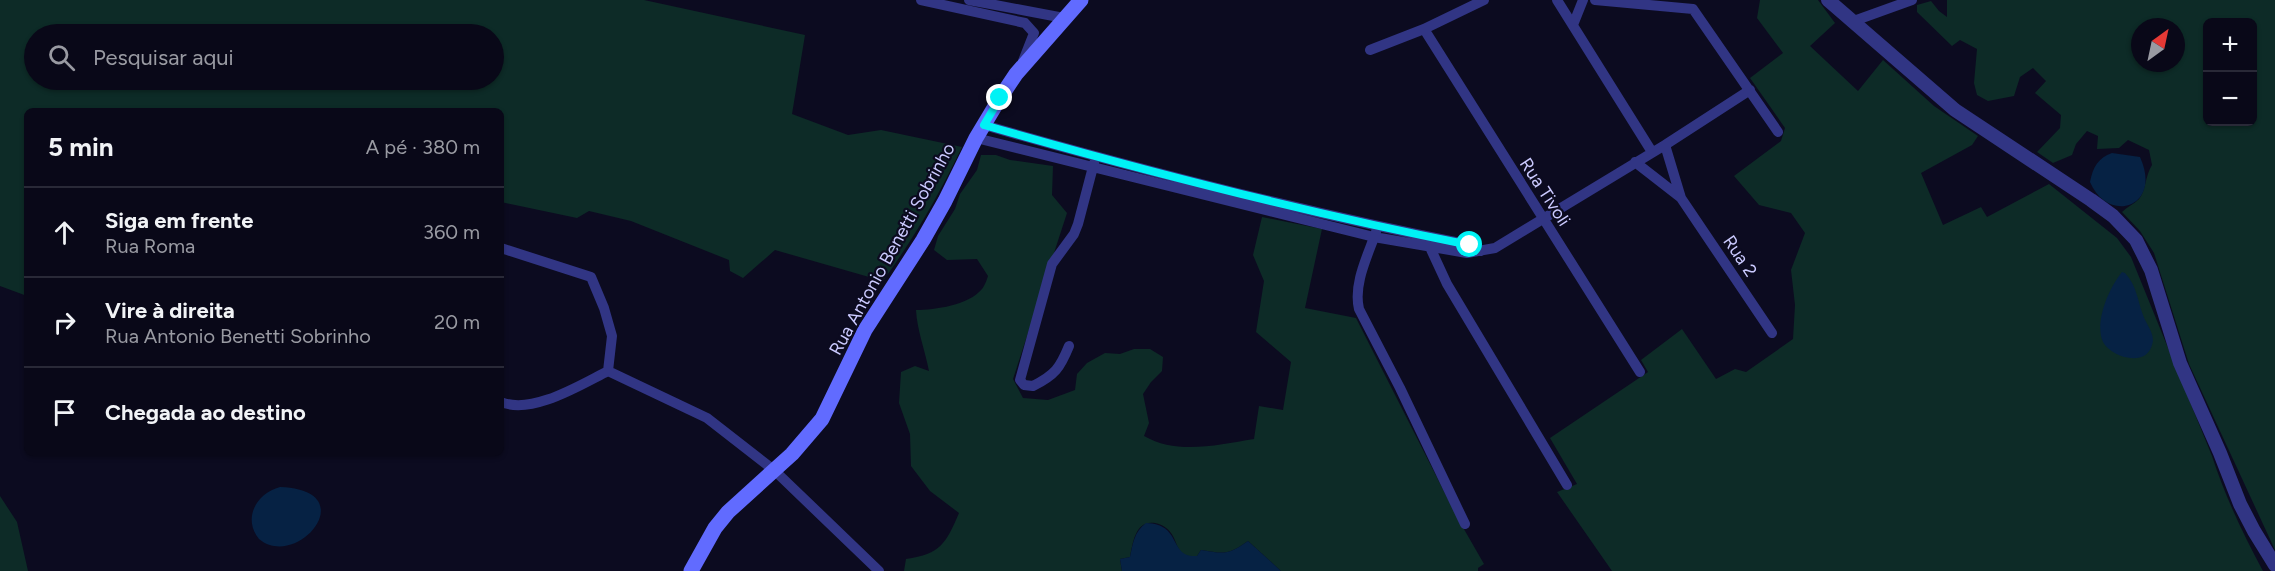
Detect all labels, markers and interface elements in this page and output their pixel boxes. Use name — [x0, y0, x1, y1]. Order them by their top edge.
north arrow — [2131, 18, 2185, 72]
map controls — [2203, 18, 2257, 126]
button: + — [2203, 18, 2257, 72]
search box — [24, 24, 504, 90]
icon: search — [45, 41, 78, 74]
text: Pesquisar aqui — [93, 44, 234, 71]
button: − — [2203, 72, 2257, 126]
route end — [986, 84, 1012, 110]
text: 5 min — [48, 131, 114, 163]
text: A pé · 380 m — [366, 135, 480, 159]
street label: Rua Antonio Benetti Sobrinho — [824, 139, 960, 359]
street label: Rua Tivoli — [1515, 154, 1575, 230]
text: Siga em frente — [105, 207, 253, 234]
icon: ahead — [48, 216, 81, 249]
text: 360 m — [423, 220, 480, 244]
route start — [1456, 231, 1482, 257]
street label: Rua 2 — [1718, 231, 1762, 281]
text: Rua Roma — [105, 234, 195, 258]
text: Vire à direita — [105, 297, 235, 324]
icon: right — [48, 306, 81, 339]
text: 20 m — [434, 310, 480, 334]
text: Rua Antonio Benetti Sobrinho — [105, 324, 371, 348]
icon: arrive — [48, 396, 81, 429]
text: Chegada ao destino — [105, 399, 306, 426]

